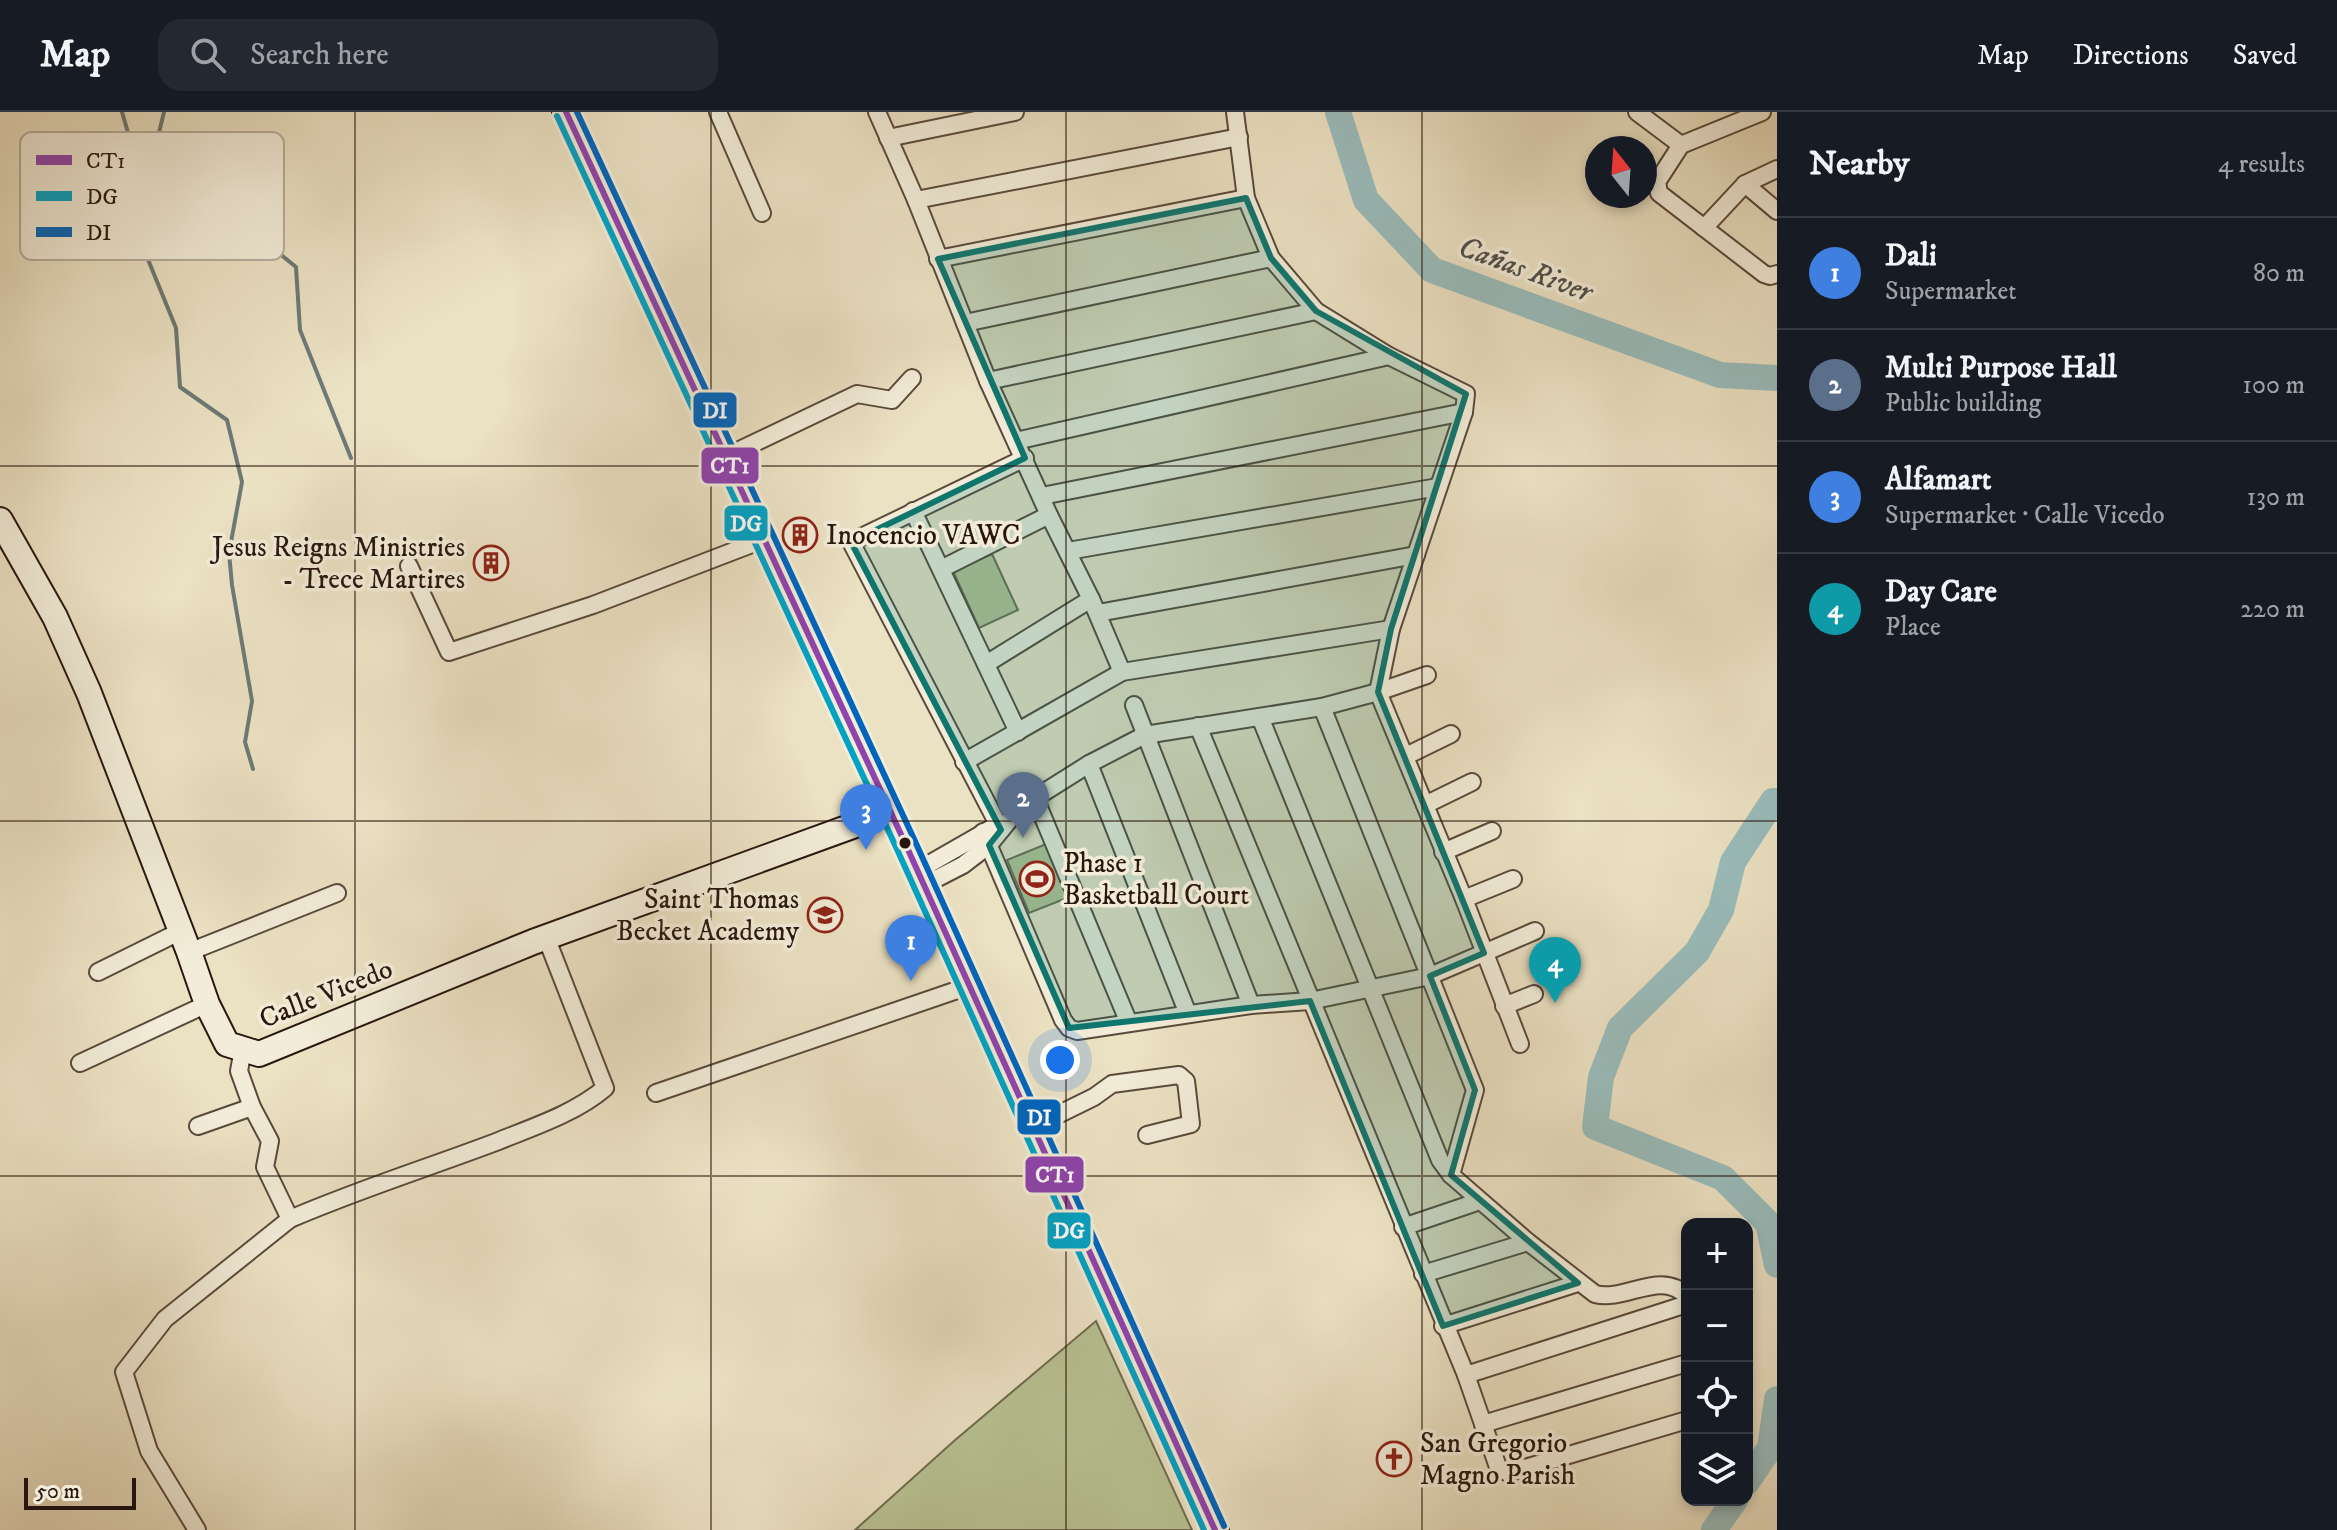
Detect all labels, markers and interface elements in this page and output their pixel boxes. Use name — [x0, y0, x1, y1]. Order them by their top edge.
search box — [158, 19, 718, 91]
text: Map — [40, 31, 110, 79]
icon: search — [186, 33, 230, 77]
text: Search here — [250, 37, 389, 74]
text: Map — [1977, 38, 2029, 73]
text: Directions — [2073, 38, 2189, 73]
text: Saved — [2233, 38, 2297, 73]
legend — [20, 132, 284, 260]
north arrow — [1585, 136, 1657, 208]
text: Nearby — [1809, 143, 1910, 185]
text: CT1 — [86, 148, 125, 175]
text: 4 results — [2218, 148, 2305, 181]
text: DG — [86, 184, 118, 211]
text: DI — [86, 220, 111, 247]
water label: Cañas River — [1453, 229, 1599, 312]
text: Dali — [1885, 238, 1937, 275]
text: 1 — [1830, 257, 1840, 290]
text: 80 m — [2253, 257, 2305, 290]
text: Supermarket — [1885, 275, 2017, 308]
text: Multi Purpose Hall — [1885, 350, 2117, 387]
text: 2 — [1829, 369, 1841, 402]
text: 100 m — [2242, 369, 2305, 402]
text: Public building — [1885, 387, 2041, 420]
line badge: DI — [692, 391, 738, 429]
text: DI — [702, 398, 728, 425]
line badge: CT1 — [700, 446, 760, 485]
text: CT1 — [710, 453, 750, 480]
text: Alfamart — [1885, 462, 1991, 499]
text: 3 — [1830, 481, 1840, 514]
text: 130 m — [2247, 481, 2305, 514]
text: Supermarket · Calle Vicedo — [1885, 499, 2165, 532]
line badge: DG — [723, 504, 769, 542]
text: DG — [730, 511, 763, 538]
building icon: Inocencio VAWC — [781, 516, 819, 554]
place label: Inocencio VAWC — [826, 518, 1020, 553]
place label: Jesus Reigns Ministries - Trece Martires — [209, 530, 465, 597]
building icon: Jesus Reigns Ministries - Trece Martires — [472, 544, 510, 582]
text: Day Care — [1885, 574, 1997, 611]
text: 4 — [1828, 593, 1842, 626]
text: 220 m — [2240, 593, 2305, 626]
text: Place — [1885, 611, 1941, 644]
pin: 2 — [997, 772, 1049, 838]
pin: 3 — [840, 784, 892, 850]
unlabelled marker — [897, 835, 913, 851]
place label: Phase 1 Basketball Court — [1063, 846, 1249, 913]
sports icon: Phase 1 Basketball Court — [1018, 860, 1056, 898]
place label: Saint Thomas Becket Academy — [616, 882, 800, 949]
school or university icon: Saint Thomas Becket Academy — [806, 896, 844, 934]
pin: 1 — [885, 915, 937, 981]
pin: 4 — [1529, 937, 1581, 1003]
street label: Calle Vicedo — [254, 951, 398, 1037]
your location — [1040, 1040, 1080, 1080]
line badge: DI — [1016, 1098, 1062, 1136]
text: DI — [1026, 1105, 1052, 1132]
line badge: CT1 — [1024, 1155, 1085, 1194]
text: CT1 — [1035, 1162, 1075, 1189]
line badge: DG — [1046, 1211, 1092, 1250]
text: DG — [1053, 1218, 1086, 1245]
map controls — [1681, 1218, 1753, 1506]
button: + — [1681, 1218, 1753, 1290]
button: − — [1681, 1290, 1753, 1362]
button: locate — [1681, 1362, 1753, 1434]
place label: San Gregorio Magno Parish — [1420, 1426, 1575, 1493]
button: layers — [1681, 1434, 1753, 1506]
church icon: San Gregorio Magno Parish — [1375, 1440, 1413, 1478]
scale bar — [24, 1474, 136, 1510]
text: 50 m — [36, 1478, 80, 1505]

